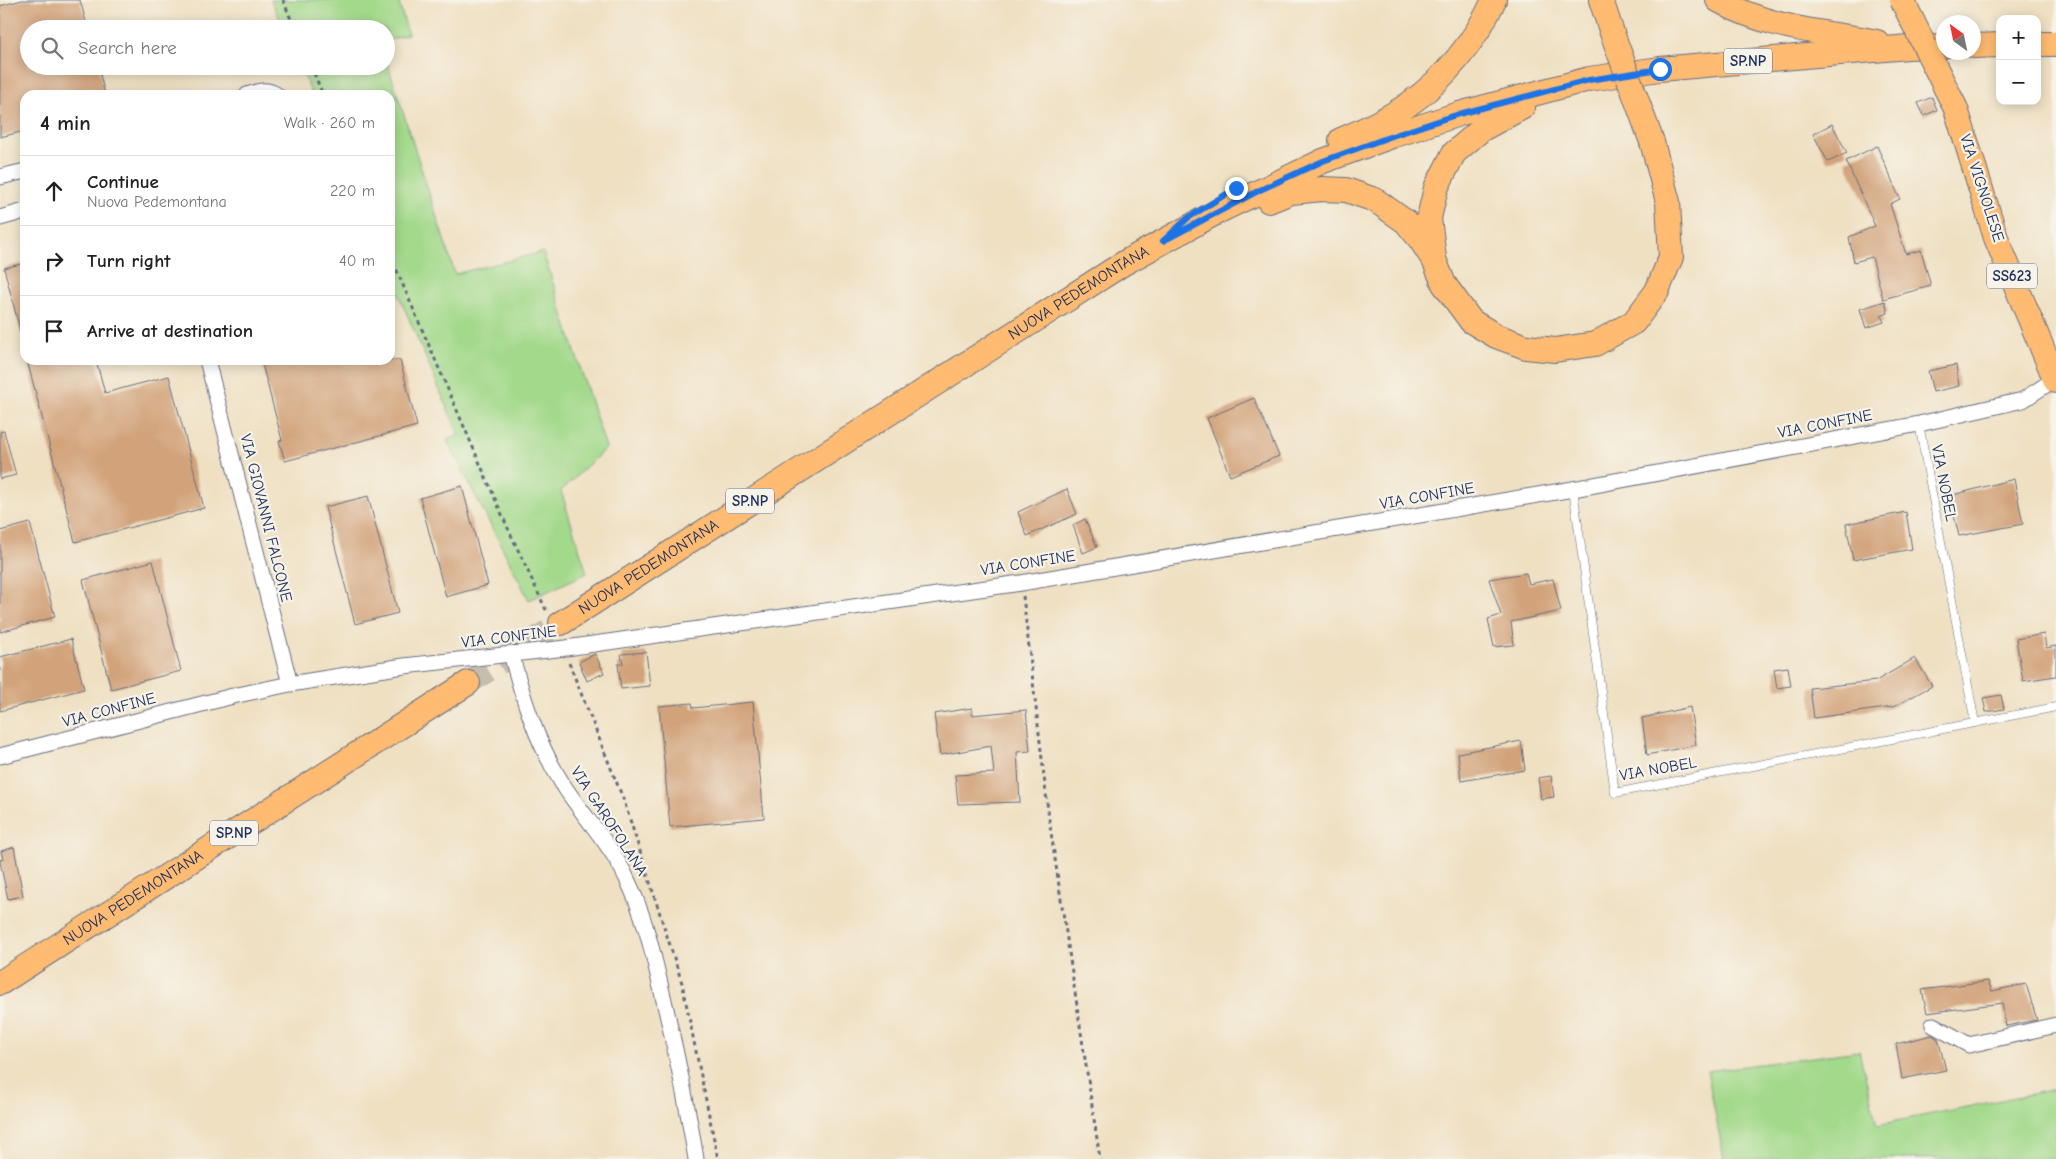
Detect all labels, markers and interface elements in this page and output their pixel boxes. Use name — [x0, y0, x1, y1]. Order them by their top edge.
north arrow — [1936, 15, 1981, 60]
map controls — [1996, 15, 2041, 105]
button: + — [1996, 15, 2041, 60]
search box — [20, 20, 395, 75]
icon: search — [38, 34, 66, 62]
text: Search here — [78, 37, 177, 59]
road number: SP.NP — [1724, 48, 1772, 74]
route start — [1649, 58, 1672, 81]
button: − — [1996, 60, 2041, 105]
text: 4 min — [40, 111, 91, 135]
text: Walk · 260 m — [284, 114, 375, 132]
street label: VIA VIGNOLESE — [1956, 132, 2008, 245]
text: Continue — [87, 171, 159, 193]
icon: ahead — [40, 177, 68, 205]
route end — [1225, 177, 1248, 200]
text: 220 m — [330, 182, 375, 200]
text: Nuova Pedemontana — [87, 193, 227, 211]
street label: NUOVA PEDEMONTANA — [1005, 242, 1152, 344]
icon: right — [40, 247, 68, 275]
text: Turn right — [87, 250, 171, 272]
text: 40 m — [339, 252, 375, 270]
road number: SS623 — [1987, 264, 2037, 288]
icon: arrive — [40, 317, 68, 345]
text: Arrive at destination — [87, 320, 253, 342]
street label: VIA CONFINE — [1776, 406, 1874, 442]
street label: VIA GIOVANNI FALCONE — [236, 432, 296, 604]
street label: VIA NOBEL — [1928, 443, 1960, 523]
street label: VIA CONFINE — [1378, 479, 1476, 513]
road number: SP.NP — [726, 488, 774, 514]
street label: NUOVA PEDEMONTANA — [575, 516, 722, 618]
street label: VIA CONFINE — [979, 547, 1077, 579]
street label: VIA CONFINE — [460, 622, 558, 652]
street label: VIA CONFINE — [60, 689, 158, 731]
street label: VIA NOBEL — [1618, 753, 1698, 785]
street label: VIA GAROFOLANA — [567, 763, 651, 879]
road number: SP.NP — [210, 820, 258, 846]
street label: NUOVA PEDEMONTANA — [60, 846, 206, 949]

